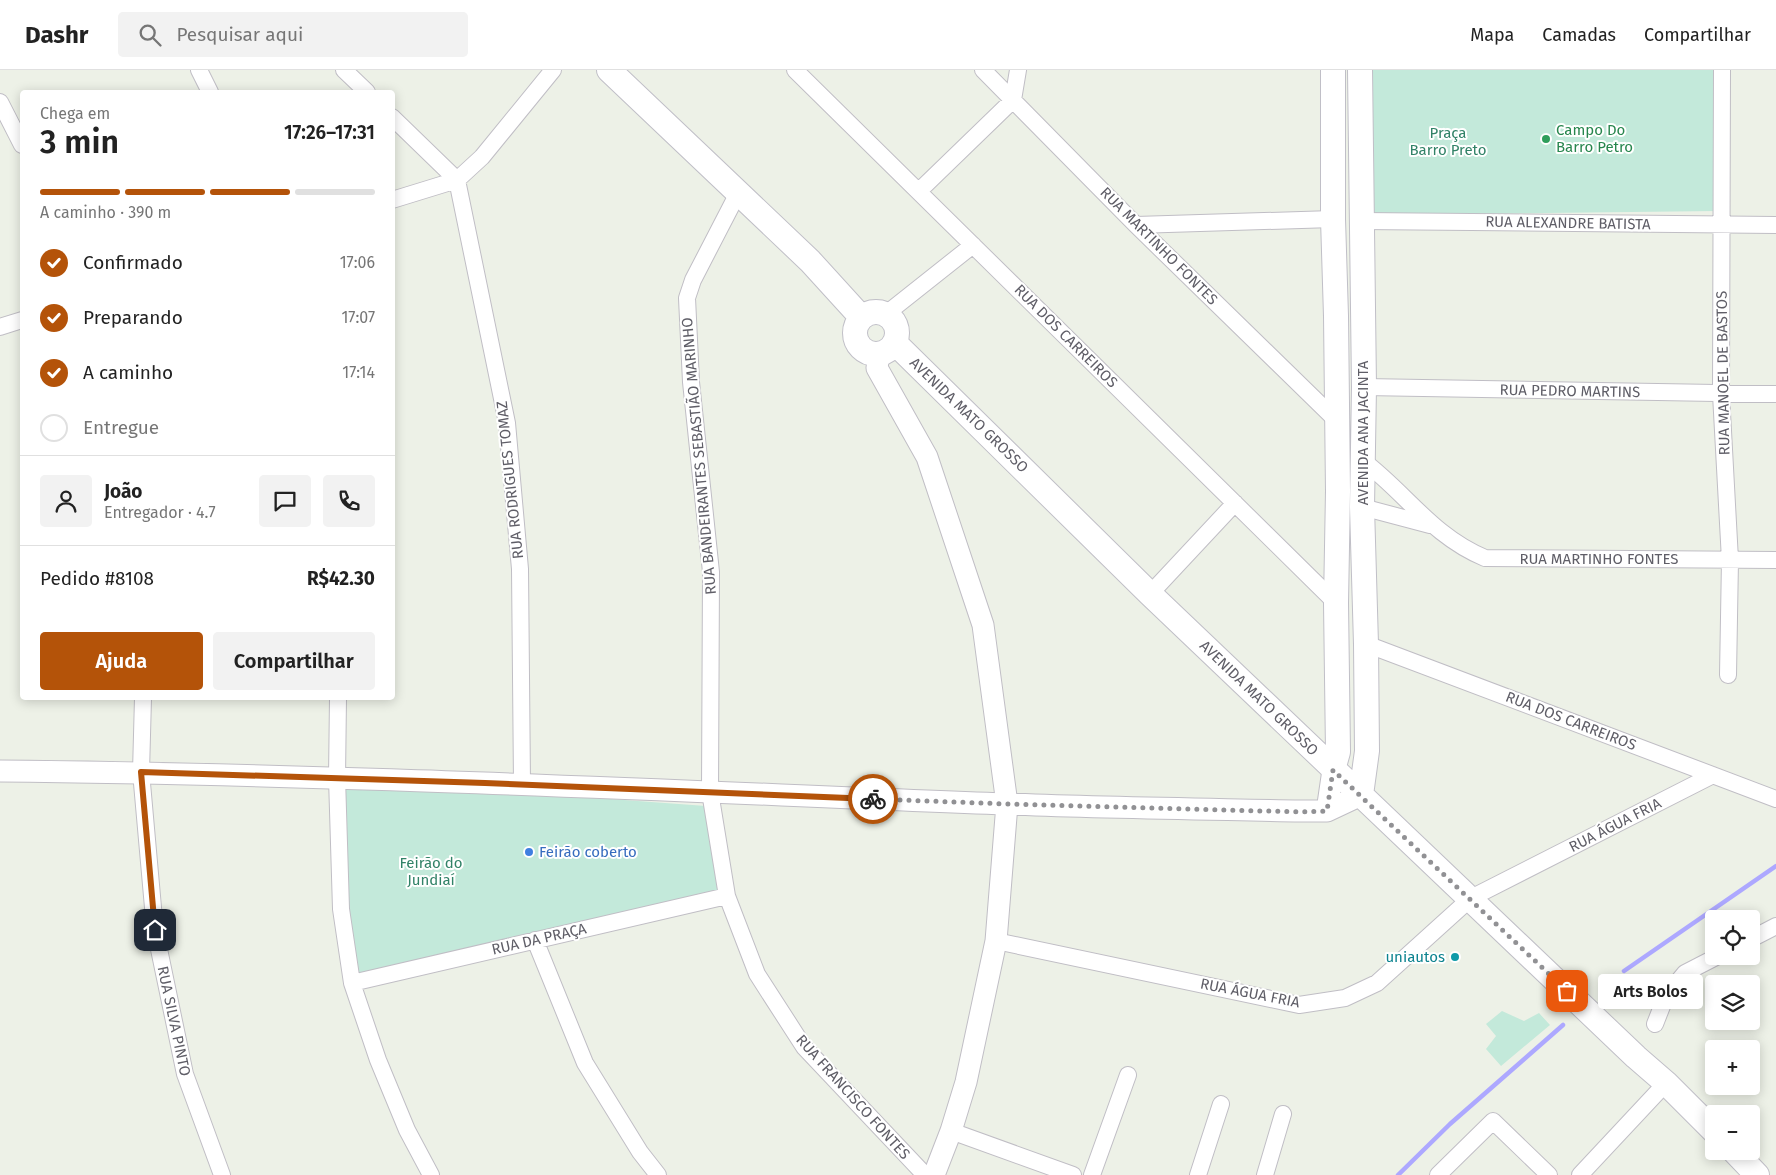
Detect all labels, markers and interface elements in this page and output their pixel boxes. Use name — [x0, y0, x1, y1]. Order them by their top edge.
search box — [118, 12, 468, 57]
text: Dashr — [25, 21, 88, 49]
icon: search — [136, 21, 164, 49]
text: Pesquisar aqui — [176, 23, 303, 46]
text: Mapa — [1470, 24, 1514, 46]
text: Camadas — [1542, 24, 1616, 46]
text: Compartilhar — [1644, 24, 1751, 46]
text: Chega em — [40, 104, 110, 123]
text: 17:26–17:31 — [284, 121, 375, 144]
place label: Campo Do Barro Petro — [1556, 121, 1633, 156]
text: 3 min — [40, 123, 119, 161]
park label: Praça Barro Preto — [1409, 124, 1487, 159]
marker: Campo Do Barro Petro — [1540, 133, 1552, 145]
street label: RUA MARTINHO FONTES — [1096, 183, 1222, 309]
text: A caminho · 390 m — [40, 203, 171, 222]
street label: RUA ALEXANDRE BATISTA — [1485, 213, 1651, 233]
icon: check — [40, 249, 68, 277]
text: Confirmado — [83, 251, 183, 274]
text: 17:06 — [340, 253, 375, 272]
street label: RUA DOS CARREIROS — [1011, 281, 1121, 391]
street label: RUA MANOEL DE BASTOS — [1713, 291, 1733, 455]
icon: check — [40, 304, 68, 332]
text: Preparando — [83, 306, 183, 329]
text: 17:07 — [341, 308, 375, 327]
street label: RUA BANDEIRANTES SEBASTIÃO MARINHO — [678, 317, 720, 595]
street label: AVENIDA MATO GROSSO — [906, 354, 1032, 476]
icon: check — [40, 359, 68, 387]
street label: AVENIDA ANA JACINTA — [1354, 360, 1372, 505]
text: A caminho — [83, 361, 173, 384]
text: 17:14 — [342, 363, 375, 382]
street label: RUA PEDRO MARTINS — [1500, 381, 1640, 401]
street label: RUA RODRIGUES TOMAZ — [493, 400, 527, 560]
text: Entregue — [83, 416, 159, 439]
button: person — [40, 475, 92, 527]
button: chat — [259, 475, 311, 527]
button: phone — [323, 475, 375, 527]
text: João — [104, 480, 142, 503]
text: Entregador · 4.7 — [104, 503, 216, 522]
street label: RUA MARTINHO FONTES — [1520, 550, 1678, 568]
text: Pedido #8108 — [40, 567, 154, 590]
text: R$42.30 — [307, 567, 375, 590]
button: Ajuda — [40, 632, 203, 690]
button: Compartilhar — [213, 632, 375, 690]
street label: AVENIDA MATO GROSSO — [1196, 637, 1322, 759]
street label: RUA DOS CARREIROS — [1503, 688, 1639, 754]
courier — [848, 774, 898, 824]
icon: bike — [859, 785, 887, 813]
street label: RUA ÁGUA FRIA — [1566, 794, 1664, 856]
place label: Feirão coberto — [539, 843, 637, 861]
marker: Feirão coberto — [523, 846, 535, 858]
park label: Feirão do Jundiaí — [399, 854, 463, 889]
pin — [134, 909, 176, 951]
map controls — [1705, 910, 1760, 1160]
button: locate — [1705, 910, 1760, 965]
icon: home — [141, 916, 169, 944]
street label: RUA DA PRAÇA — [490, 919, 588, 959]
place label: uniautos — [1385, 948, 1445, 966]
marker: uniautos — [1449, 951, 1461, 963]
street label: RUA SILVA PINTO — [154, 964, 194, 1078]
pin — [1546, 970, 1588, 1012]
callout: Arts Bolos — [1597, 974, 1702, 1008]
street label: RUA ÁGUA FRIA — [1199, 975, 1302, 1012]
button: layers — [1705, 975, 1760, 1030]
icon: bag — [1553, 977, 1581, 1005]
text: Arts Bolos — [1613, 982, 1688, 1001]
street label: RUA FRANCISCO FONTES — [792, 1031, 914, 1163]
button: + — [1705, 1040, 1760, 1095]
button: − — [1705, 1105, 1760, 1160]

